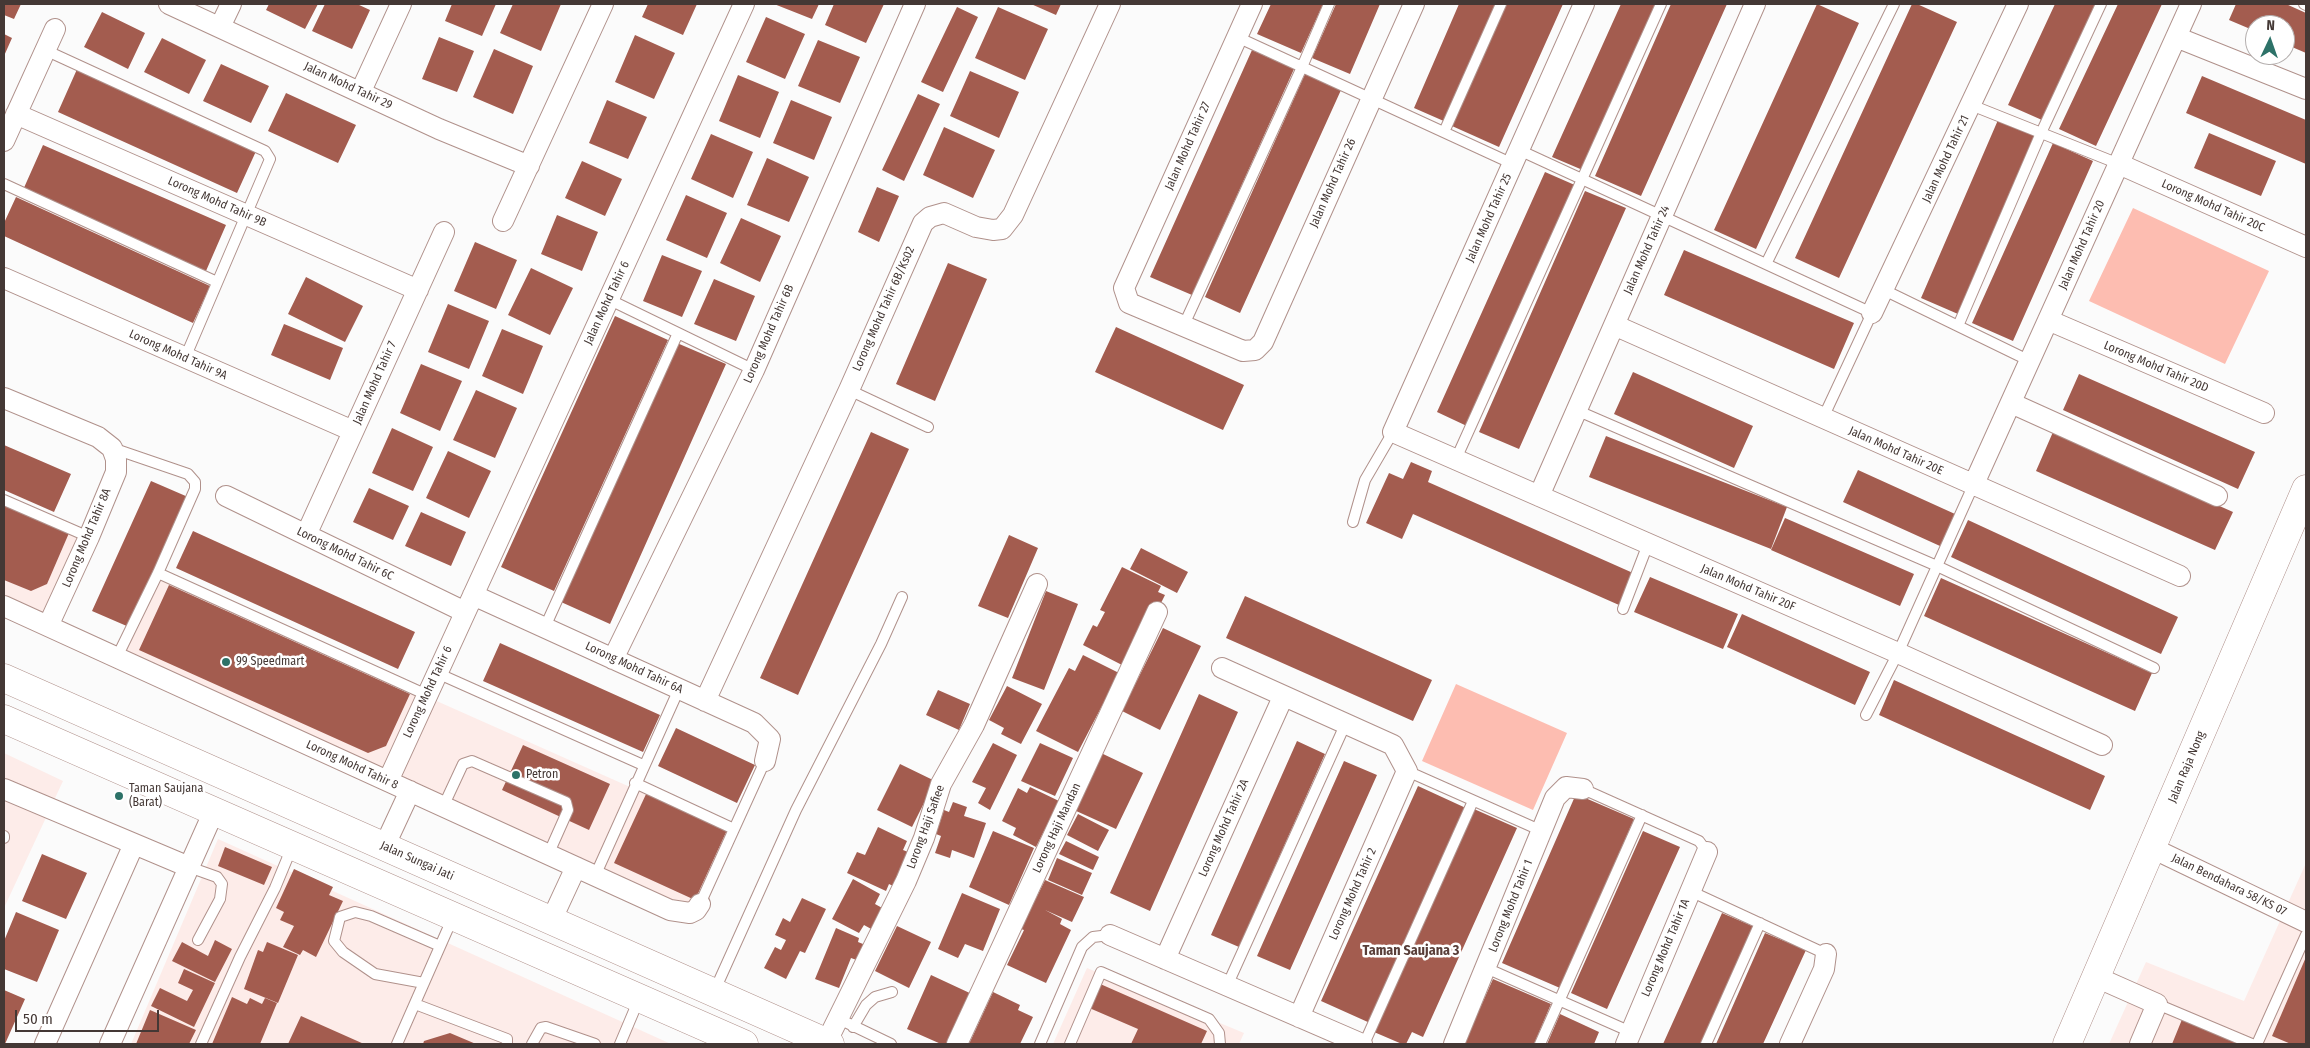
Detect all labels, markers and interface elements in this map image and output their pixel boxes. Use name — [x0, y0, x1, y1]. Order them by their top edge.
north arrow — [2245, 15, 2295, 65]
text: N — [2266, 17, 2275, 34]
street label: Jalan Mohd Tahir 29 — [302, 59, 394, 113]
street label: Jalan Mohd Tahir 27 — [1162, 100, 1214, 192]
street label: Jalan Mohd Tahir 21 — [1920, 113, 1972, 205]
street label: Jalan Mohd Tahir 26 — [1307, 136, 1359, 230]
street label: Jalan Mohd Tahir 25 — [1463, 171, 1515, 265]
street label: Lorong Mohd Tahir 9B — [166, 174, 268, 230]
street label: Lorong Mohd Tahir 20C — [2159, 177, 2267, 235]
street label: Jalan Mohd Tahir 20 — [2056, 198, 2108, 292]
street label: Jalan Mohd Tahir 24 — [1621, 203, 1673, 297]
street label: Lorong Mohd Tahir 6B/Ks02 — [850, 244, 918, 374]
street label: Jalan Mohd Tahir 6 — [581, 259, 633, 347]
street label: Lorong Mohd Tahir 6B — [741, 282, 797, 386]
street label: Lorong Mohd Tahir 9A — [127, 327, 229, 383]
street label: Lorong Mohd Tahir 20D — [2101, 338, 2211, 396]
street label: Jalan Mohd Tahir 7 — [350, 339, 400, 427]
street label: Jalan Mohd Tahir 20E — [1847, 424, 1945, 478]
street label: Lorong Mohd Tahir 8A — [60, 486, 114, 590]
street label: Lorong Mohd Tahir 6C — [294, 524, 396, 584]
street label: Jalan Mohd Tahir 20F — [1698, 562, 1798, 614]
street label: Lorong Mohd Tahir 6A — [583, 639, 685, 697]
street label: Lorong Mohd Tahir 6 — [400, 644, 456, 740]
place label: 99 Speedmart — [236, 655, 304, 669]
marker: 99 Speedmart — [220, 656, 232, 668]
street label: Jalan Raja Nong — [2165, 729, 2209, 805]
street label: Lorong Mohd Tahir 8 — [304, 737, 400, 793]
place label: Petron — [526, 768, 558, 782]
marker: Petron — [510, 769, 522, 781]
street label: Lorong Mohd Tahir 2A — [1196, 777, 1252, 879]
street label: Lorong Haji Mandan — [1030, 781, 1084, 875]
place label: Taman Saujana (Barat) — [129, 782, 203, 810]
street label: Lorong Haji Safiee — [904, 783, 948, 871]
marker: Taman Saujana (Barat) — [113, 790, 125, 802]
street label: Jalan Sungai Jati — [378, 838, 456, 884]
street label: Lorong Mohd Tahir 2 — [1326, 846, 1380, 942]
street label: Jalan Bendahara 58/KS 07 — [2169, 851, 2289, 919]
street label: Lorong Mohd Tahir 1 — [1486, 858, 1536, 954]
street label: Lorong Mohd Tahir 1A — [1639, 897, 1693, 999]
district label: Taman Saujana 3 — [1363, 943, 1459, 959]
scale bar — [18, 1000, 161, 1032]
text: 50 m — [23, 1010, 53, 1028]

